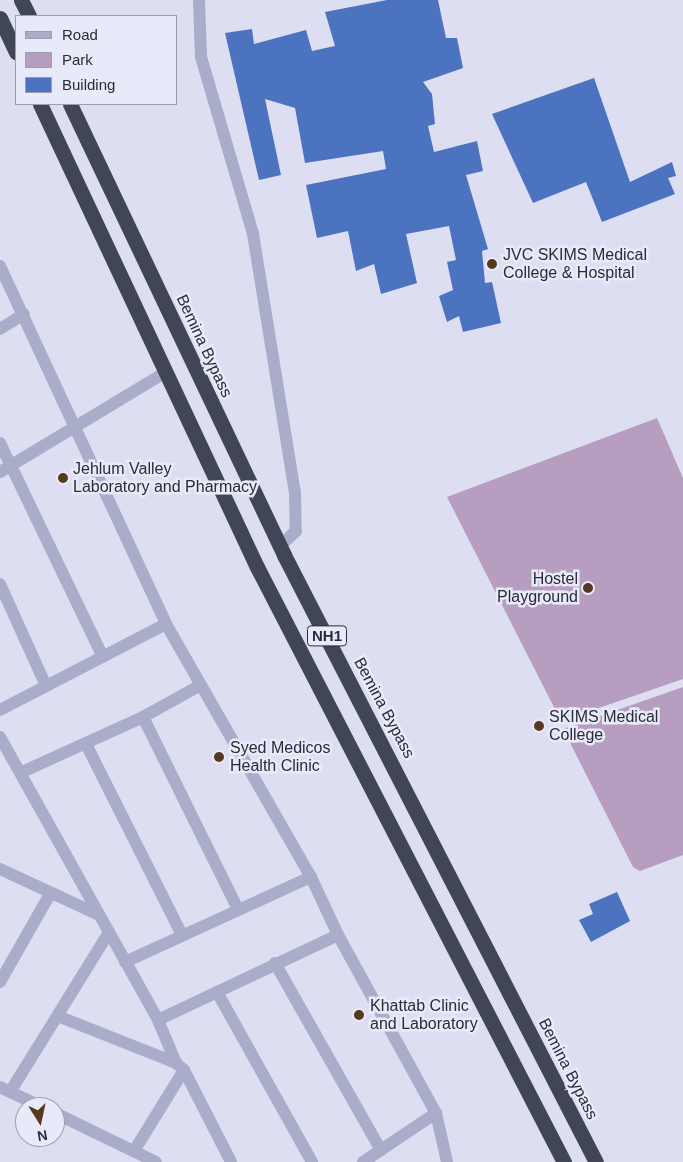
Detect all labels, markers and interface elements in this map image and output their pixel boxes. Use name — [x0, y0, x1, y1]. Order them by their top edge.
legend — [15, 15, 178, 105]
text: Road — [62, 26, 98, 43]
text: Park — [62, 51, 93, 68]
text: Building — [62, 76, 115, 93]
place label: JVC SKIMS Medical College & Hospital — [503, 245, 647, 283]
marker: JVC SKIMS Medical College & Hospital — [485, 257, 499, 271]
street label: Bemina Bypass — [172, 292, 236, 400]
place label: Jehlum Valley Laboratory and Pharmacy — [73, 459, 257, 497]
marker: Jehlum Valley Laboratory and Pharmacy — [57, 472, 69, 484]
place label: Hostel Playground — [497, 569, 578, 607]
marker: Hostel Playground — [582, 582, 594, 594]
road number: NH1 — [306, 624, 348, 648]
street label: Bemina Bypass — [349, 654, 419, 762]
place label: SKIMS Medical College — [549, 707, 658, 745]
marker: SKIMS Medical College — [533, 720, 545, 732]
place label: Syed Medicos Health Clinic — [230, 738, 330, 776]
marker: Syed Medicos Health Clinic — [212, 750, 226, 764]
place label: Khattab Clinic and Laboratory — [370, 996, 478, 1034]
marker: Khattab Clinic and Laboratory — [352, 1008, 366, 1022]
street label: Bemina Bypass — [534, 1015, 602, 1123]
north arrow — [15, 1097, 65, 1147]
text: N — [36, 1127, 49, 1145]

